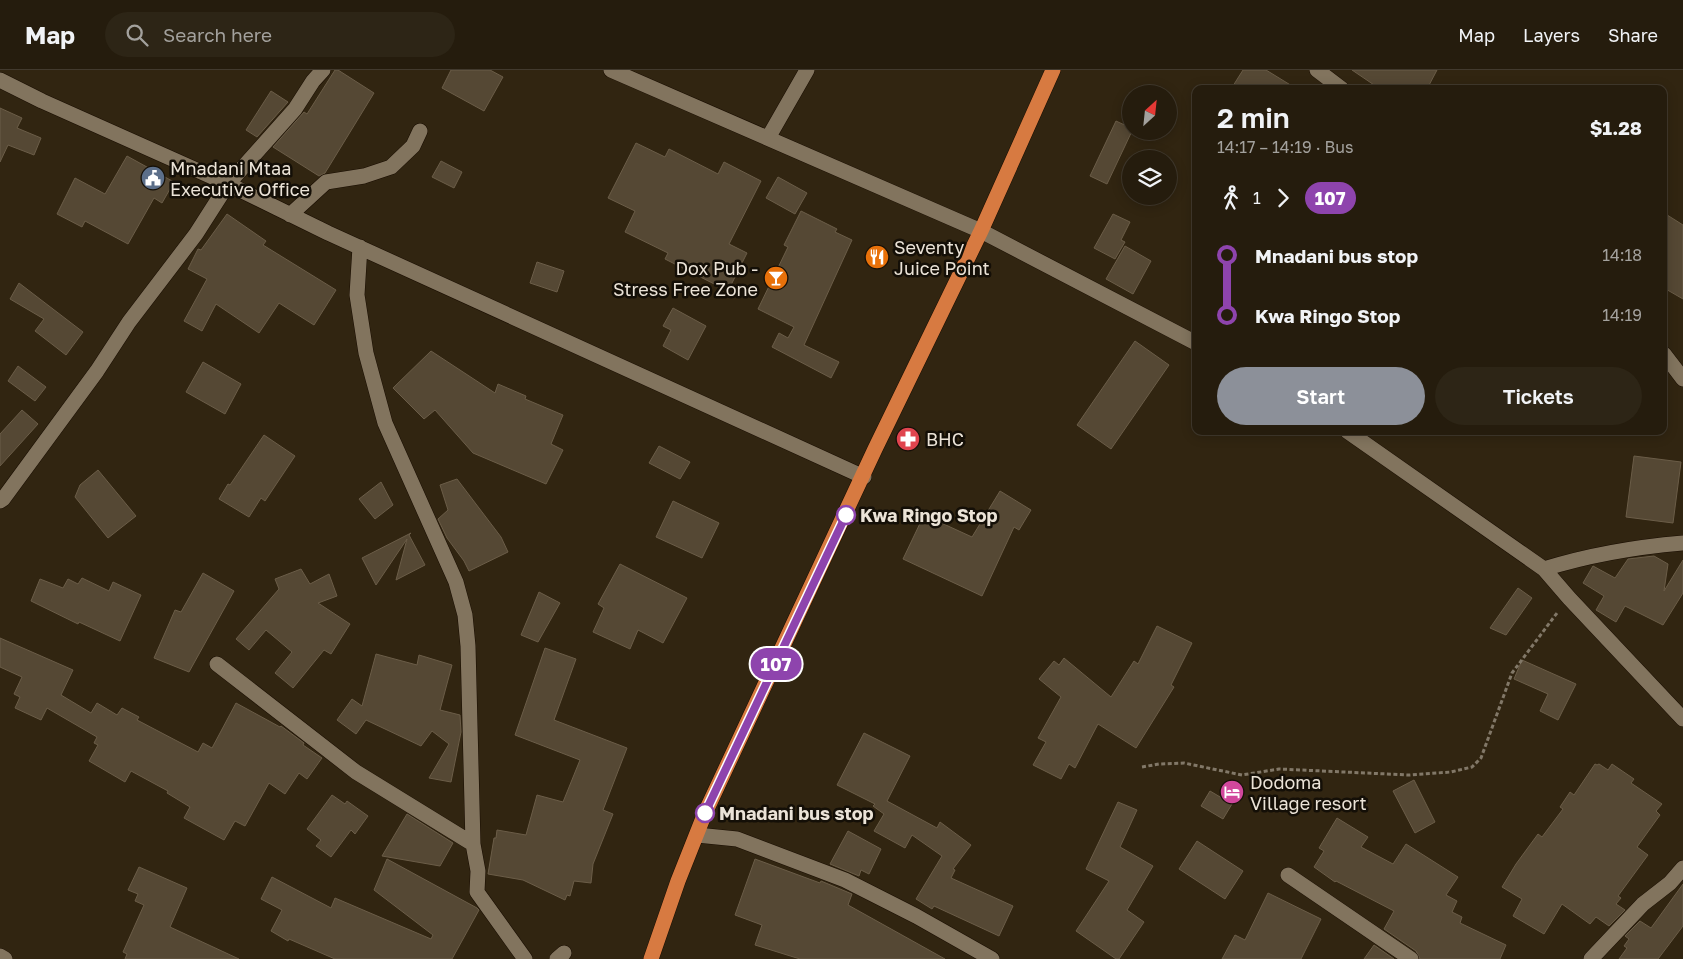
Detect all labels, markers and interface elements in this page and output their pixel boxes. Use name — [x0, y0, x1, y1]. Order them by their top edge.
search box — [105, 12, 455, 57]
text: Map — [25, 20, 75, 49]
icon: search — [123, 21, 151, 49]
text: Search here — [163, 23, 272, 46]
text: Map — [1458, 24, 1495, 46]
text: Layers — [1523, 24, 1580, 46]
text: Share — [1608, 24, 1658, 46]
north arrow — [1122, 85, 1178, 140]
map controls — [1122, 85, 1177, 205]
text: 2 min — [1217, 101, 1290, 134]
text: $1.28 — [1590, 116, 1642, 139]
text: 14:17 – 14:19 · Bus — [1217, 137, 1353, 157]
button: layers — [1122, 150, 1177, 205]
place label: Mnadani Mtaa Executive Office — [170, 157, 310, 200]
public building icon: Mnadani Mtaa Executive Office — [140, 165, 166, 191]
icon: walk — [1217, 184, 1245, 212]
icon: forward — [1269, 184, 1297, 212]
text: 107 — [1315, 187, 1346, 209]
text: 1 — [1253, 188, 1261, 208]
place label: Seventy Juice Point — [894, 236, 990, 279]
restaurant icon: Seventy Juice Point — [864, 244, 890, 270]
text: Mnadani bus stop — [1255, 244, 1418, 267]
text: 14:18 — [1602, 245, 1642, 265]
place label: Dox Pub - Stress Free Zone — [613, 257, 758, 300]
bar icon: Dox Pub - Stress Free Zone — [763, 265, 789, 291]
text: Kwa Ringo Stop — [1255, 304, 1400, 327]
text: 14:19 — [1602, 305, 1642, 325]
button: Start — [1217, 367, 1425, 425]
button: Tickets — [1435, 367, 1642, 425]
pharmacy icon: BHC — [895, 426, 921, 452]
place label: BHC — [926, 428, 964, 450]
place label: Kwa Ringo Stop — [860, 504, 998, 526]
marker: Kwa Ringo Stop — [836, 505, 856, 525]
line badge: 107 — [747, 648, 805, 680]
text: 107 — [761, 653, 791, 675]
place label: Dodoma Village resort — [1250, 771, 1367, 814]
hotel icon: Dodoma Village resort — [1219, 779, 1245, 805]
place label: Mnadani bus stop — [719, 802, 874, 824]
marker: Mnadani bus stop — [695, 803, 715, 823]

